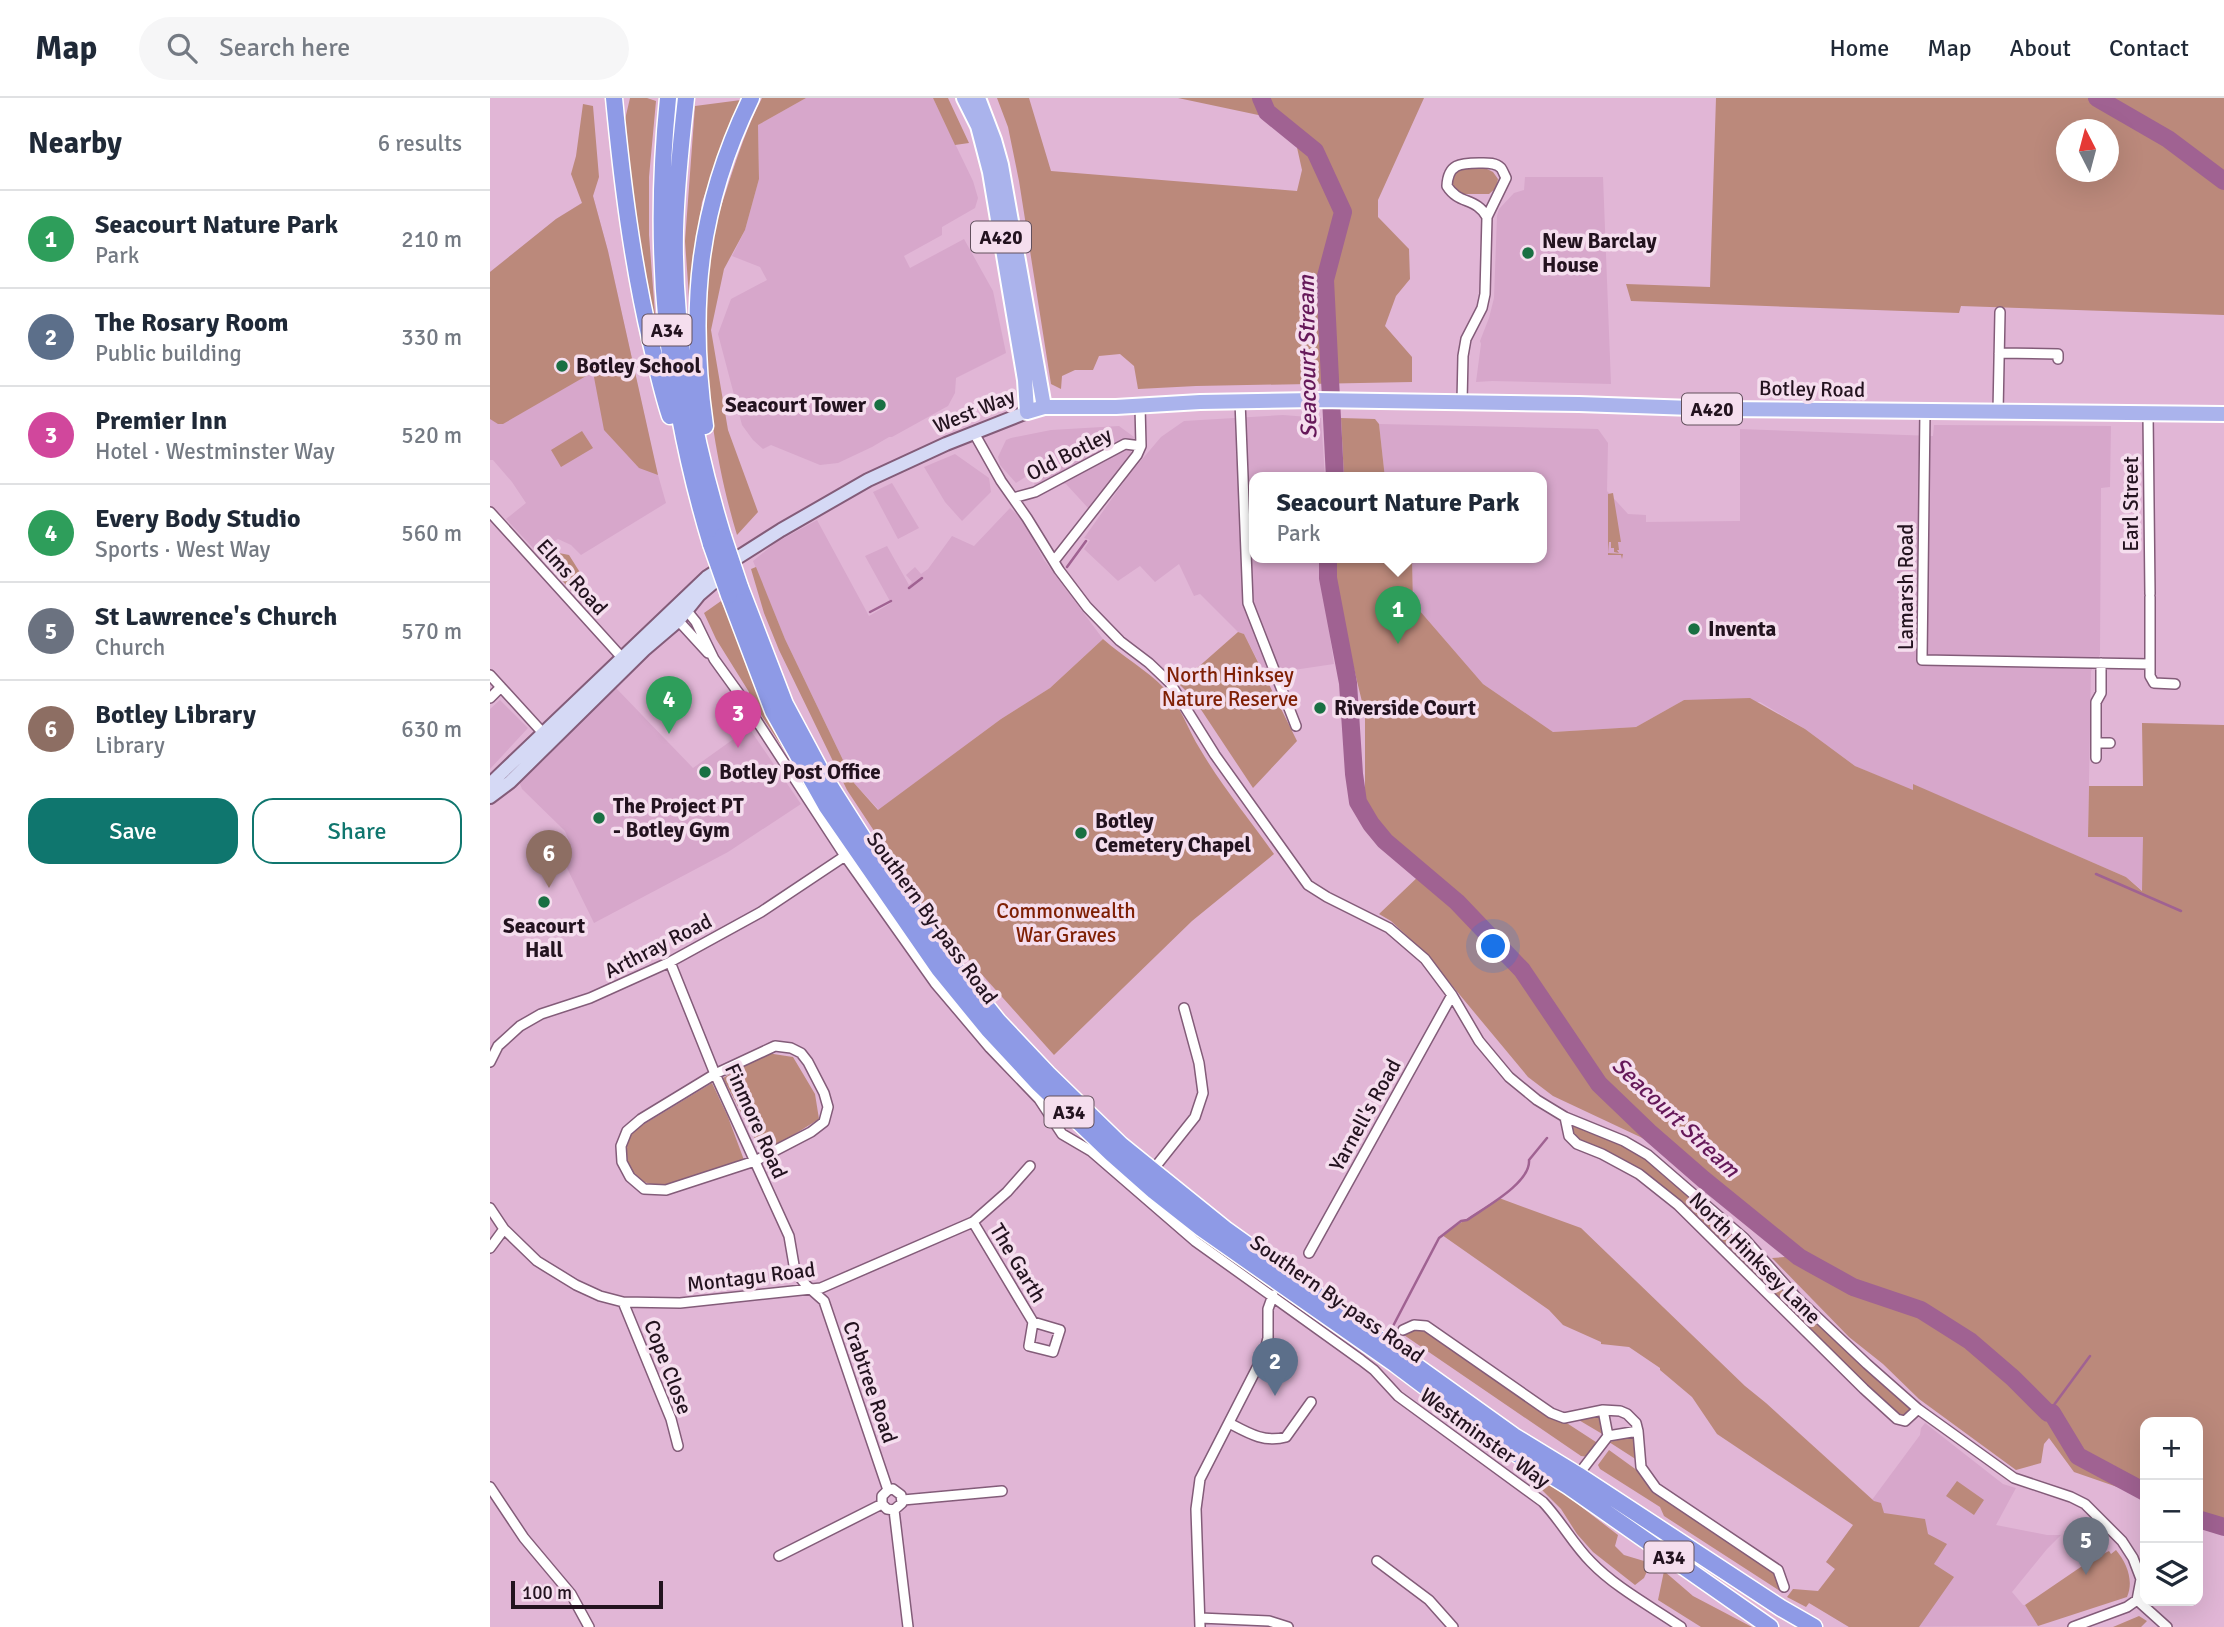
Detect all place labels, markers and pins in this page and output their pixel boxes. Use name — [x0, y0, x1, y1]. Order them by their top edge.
place label: New Barclay House — [1542, 228, 1657, 278]
marker: New Barclay House — [1520, 245, 1536, 261]
place label: Botley School — [576, 353, 701, 379]
marker: Botley School — [554, 358, 570, 374]
place label: Seacourt Tower — [725, 392, 867, 418]
marker: Seacourt Tower — [872, 397, 888, 413]
pin: 1 — [1375, 586, 1421, 644]
place label: Inventa — [1708, 616, 1777, 642]
marker: Inventa — [1686, 621, 1702, 637]
pin: 4 — [646, 676, 692, 734]
pin: 3 — [715, 690, 761, 748]
place label: Riverside Court — [1334, 695, 1476, 721]
marker: Riverside Court — [1312, 700, 1328, 716]
place label: Botley Post Office — [719, 759, 881, 785]
marker: Botley Post Office — [697, 764, 713, 780]
place label: The Project PT - Botley Gym — [613, 793, 744, 843]
place label: Botley Cemetery Chapel — [1095, 808, 1251, 858]
marker: The Project PT - Botley Gym — [591, 810, 607, 826]
marker: Botley Cemetery Chapel — [1073, 825, 1089, 841]
pin: 6 — [526, 830, 572, 888]
marker: Seacourt Hall — [536, 894, 552, 910]
place label: Seacourt Hall — [503, 913, 585, 963]
pin: 2 — [1252, 1338, 1298, 1396]
pin: 5 — [2063, 1517, 2109, 1575]

